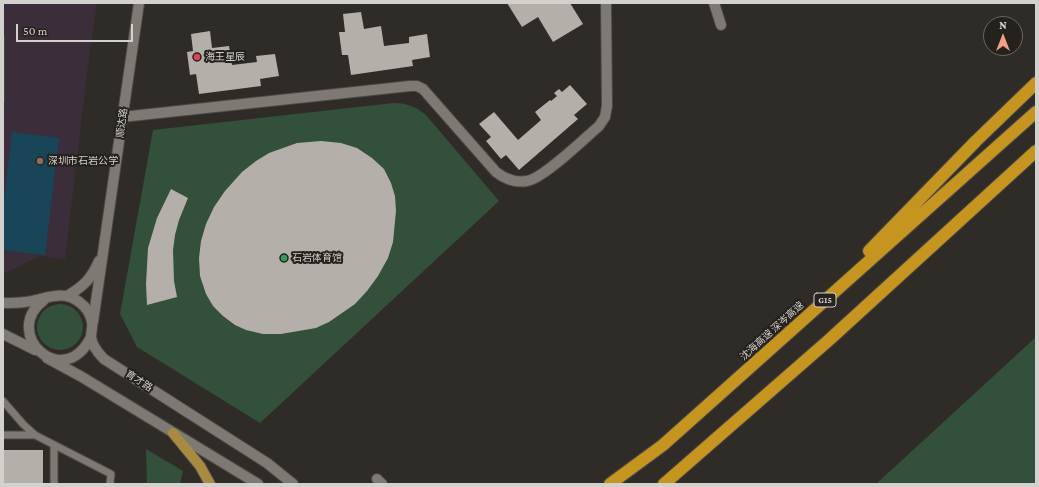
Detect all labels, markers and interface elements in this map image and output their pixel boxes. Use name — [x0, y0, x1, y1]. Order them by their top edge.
scale bar — [18, 16, 135, 42]
north arrow — [983, 16, 1023, 56]
text: N — [999, 19, 1007, 31]
text: 50 m — [23, 24, 47, 38]
place label: 海王星辰 — [205, 51, 245, 63]
marker: 海王星辰 — [192, 52, 202, 62]
street label: 顺达路 — [114, 107, 130, 139]
place label: 深圳市石岩公学 — [48, 155, 118, 167]
marker: 深圳市石岩公学 — [35, 156, 45, 166]
place label: 石岩体育馆 — [292, 252, 342, 264]
marker: 石岩体育馆 — [279, 253, 289, 263]
road number: G15 — [814, 293, 836, 307]
street label: 沈海高速 深岑高速 — [738, 299, 806, 363]
street label: 育才路 — [123, 368, 155, 394]

